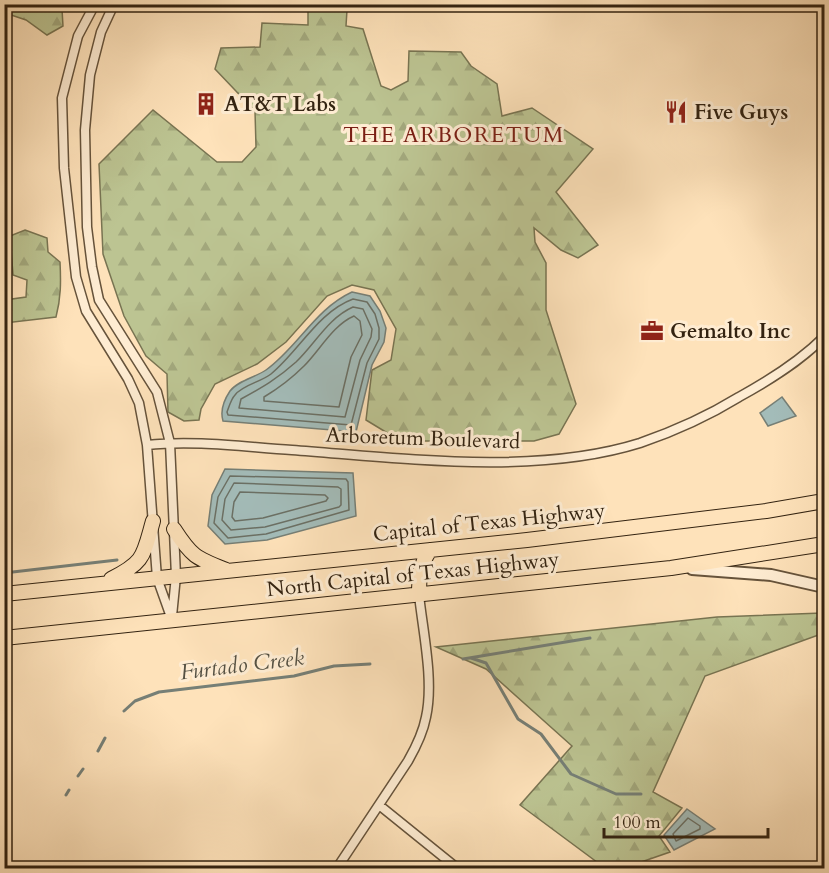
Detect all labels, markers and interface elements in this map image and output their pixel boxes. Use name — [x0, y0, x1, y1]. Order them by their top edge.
place label: AT&T Labs — [224, 90, 336, 119]
building icon: AT&T Labs — [193, 91, 219, 117]
place label: Five Guys — [694, 98, 788, 127]
restaurant icon: Five Guys — [663, 99, 689, 125]
district label: THE ARBORETUM — [343, 120, 565, 150]
place label: Gemalto Inc — [670, 317, 790, 346]
office icon: Gemalto Inc — [639, 318, 665, 344]
street label: Arboretum Boulevard — [325, 421, 521, 456]
street label: Capital of Texas Highway — [372, 496, 607, 549]
street label: North Capital of Texas Highway — [265, 545, 561, 604]
water label: Furtado Creek — [178, 642, 306, 687]
scale bar — [604, 801, 768, 839]
text: 100 m — [613, 810, 661, 835]

